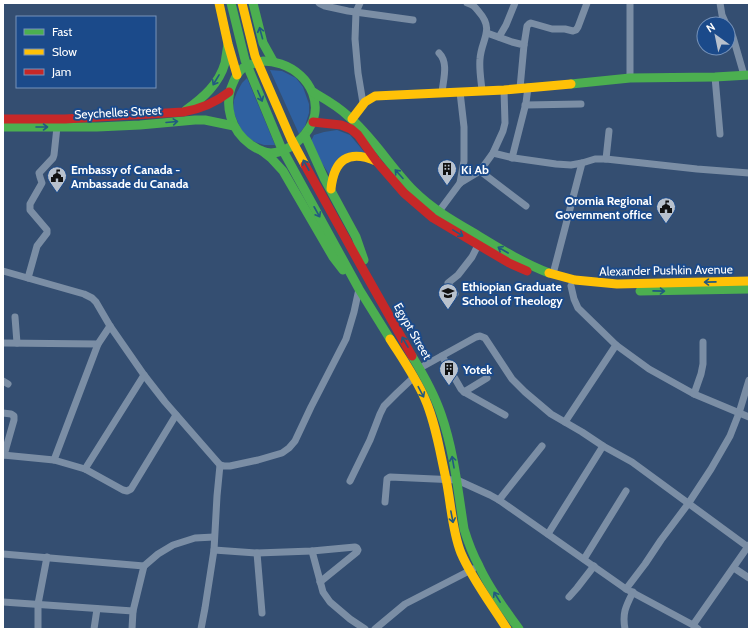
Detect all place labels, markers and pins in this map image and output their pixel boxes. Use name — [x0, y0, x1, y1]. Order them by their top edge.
building icon: Ki Ab — [436, 158, 458, 186]
place label: Embassy of Canada - Ambassade du Canada — [71, 162, 189, 191]
place label: Ki Ab — [461, 162, 489, 177]
public building icon: Embassy of Canada - Ambassade du Canada — [46, 165, 68, 193]
place label: Oromia Regional Government office — [555, 193, 652, 222]
public building icon: Oromia Regional Government office — [655, 196, 677, 224]
place label: Ethiopian Graduate School of Theology — [462, 279, 563, 308]
school or university icon: Ethiopian Graduate School of Theology — [437, 282, 459, 310]
building icon: Yotek — [438, 358, 460, 386]
place label: Yotek — [462, 362, 492, 377]

